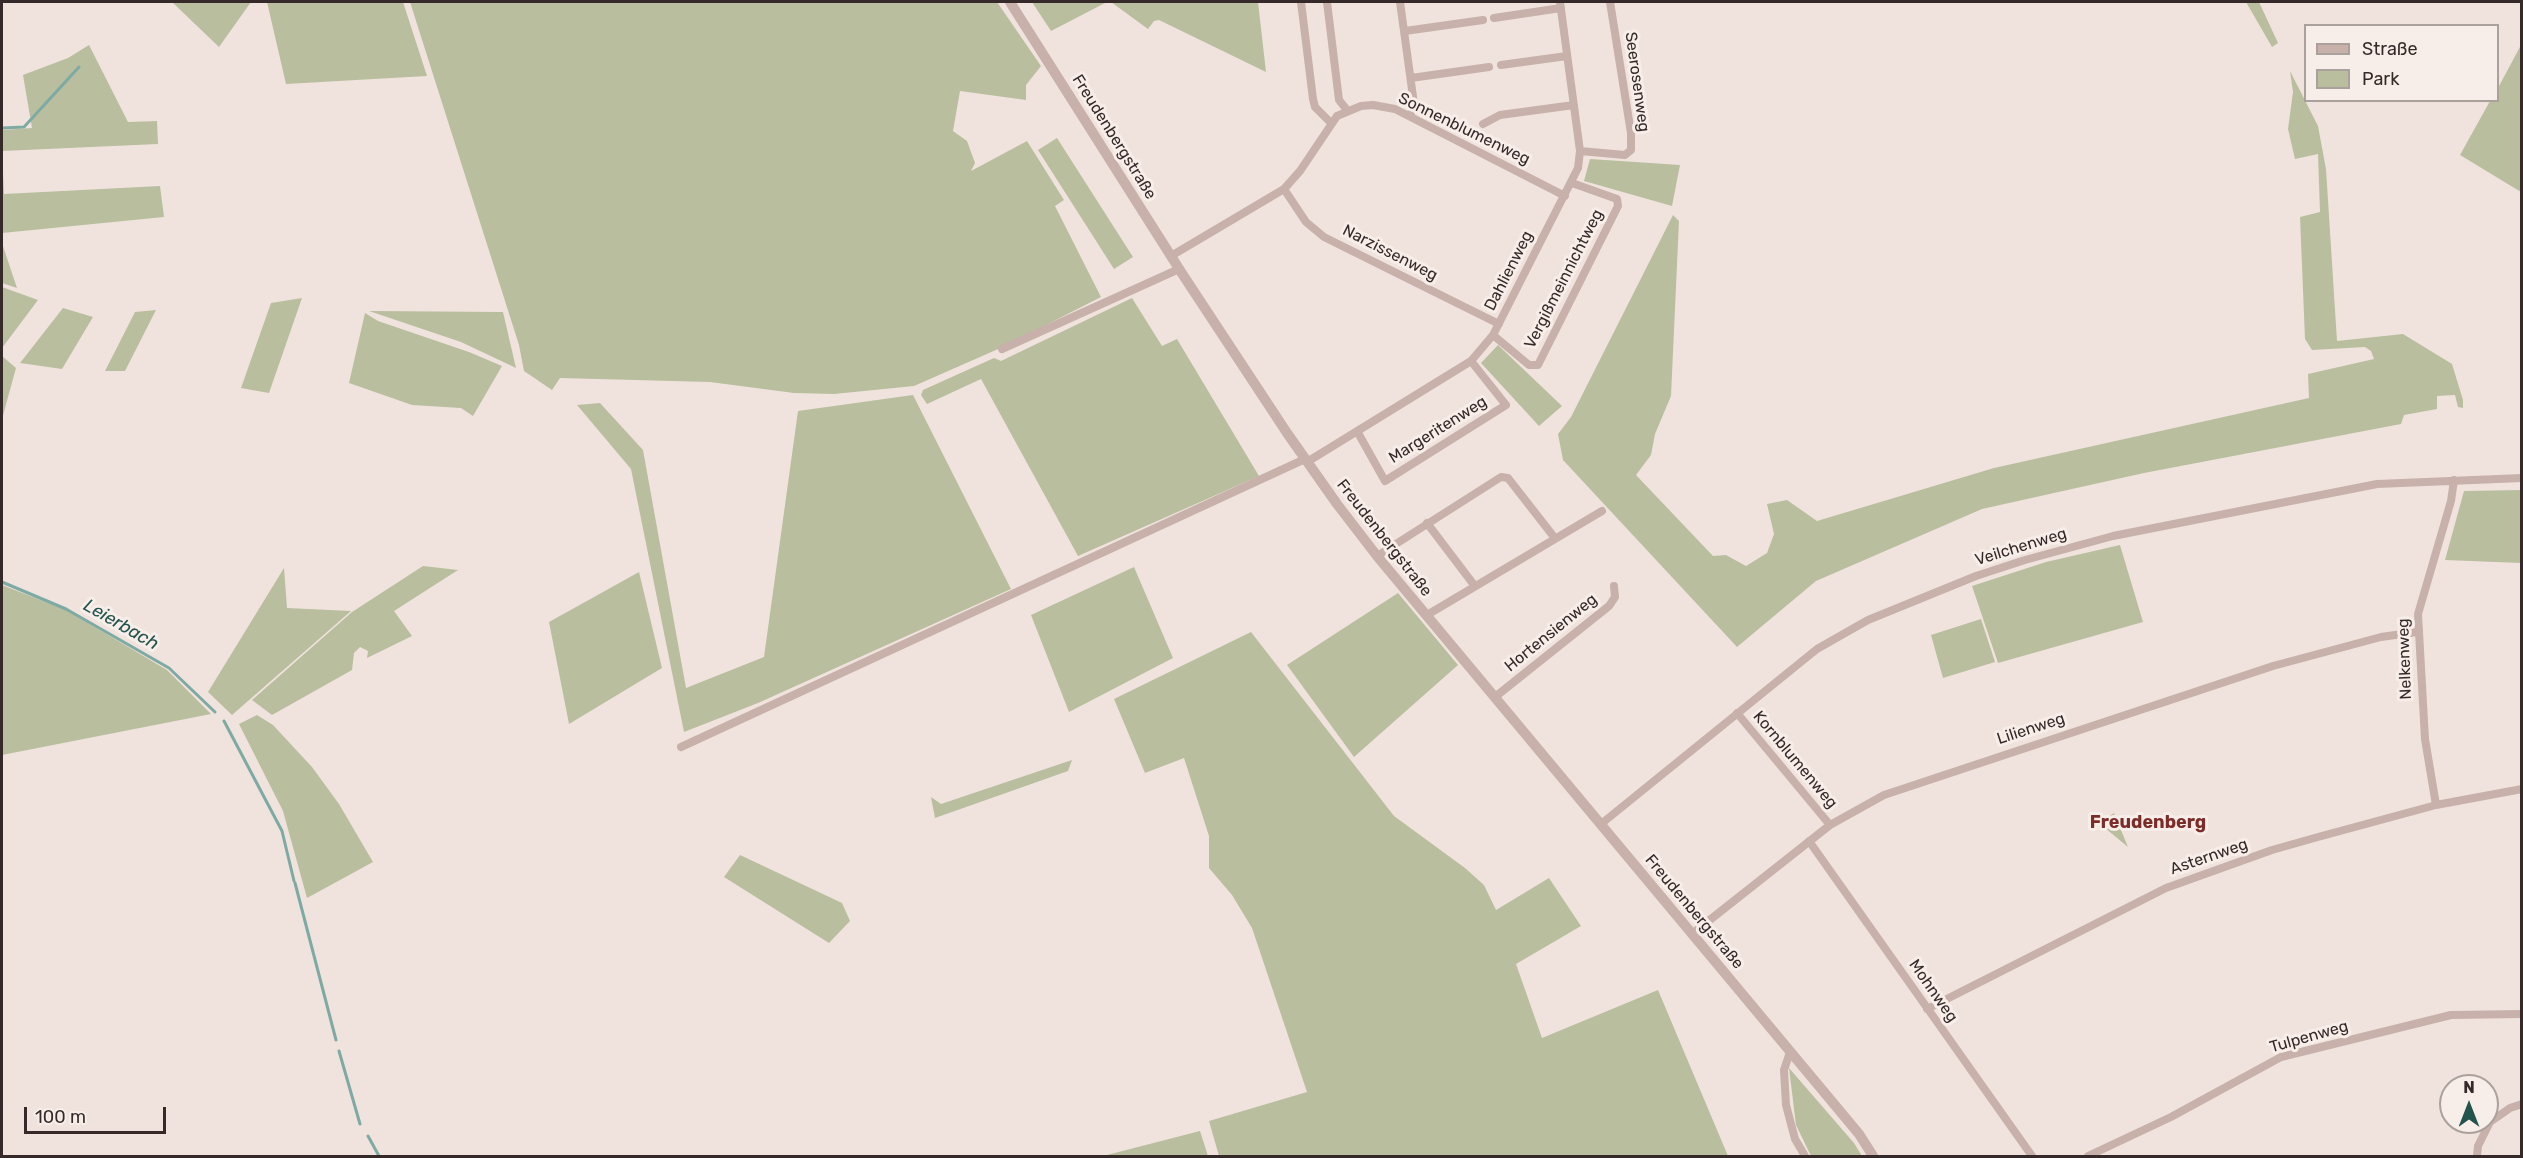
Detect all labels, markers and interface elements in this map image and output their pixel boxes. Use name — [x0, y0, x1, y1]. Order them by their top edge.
legend — [2304, 24, 2499, 102]
street label: Seerosenweg — [1620, 31, 1654, 133]
text: Straße — [2362, 38, 2418, 60]
text: Park — [2362, 68, 2399, 90]
street label: Freudenbergstraße — [1068, 71, 1160, 203]
street label: Sonnenblumenweg — [1395, 89, 1533, 169]
street label: Vergißmeinnichtweg — [1521, 206, 1607, 352]
street label: Narzissenweg — [1339, 221, 1441, 285]
street label: Dahlienweg — [1481, 228, 1537, 314]
street label: Margeritenweg — [1385, 392, 1491, 468]
street label: Freudenbergstraße — [1332, 476, 1436, 600]
street label: Veilchenweg — [1973, 524, 2069, 570]
street label: Hortensienweg — [1501, 590, 1601, 676]
water label: Leierbach — [80, 595, 162, 655]
street label: Nelkenweg — [2394, 618, 2416, 700]
street label: Kornblumenweg — [1749, 707, 1841, 813]
street label: Lilienweg — [1995, 709, 2067, 749]
district label: Freudenberg — [2090, 812, 2206, 834]
street label: Asternweg — [2168, 835, 2250, 879]
street label: Freudenbergstraße — [1641, 851, 1747, 973]
street label: Mohnweg — [1904, 956, 1962, 1026]
street label: Tulpenweg — [2268, 1017, 2350, 1057]
north arrow — [2439, 1074, 2499, 1134]
text: N — [2463, 1078, 2475, 1097]
scale bar — [27, 1095, 170, 1133]
text: 100 m — [35, 1106, 86, 1128]

